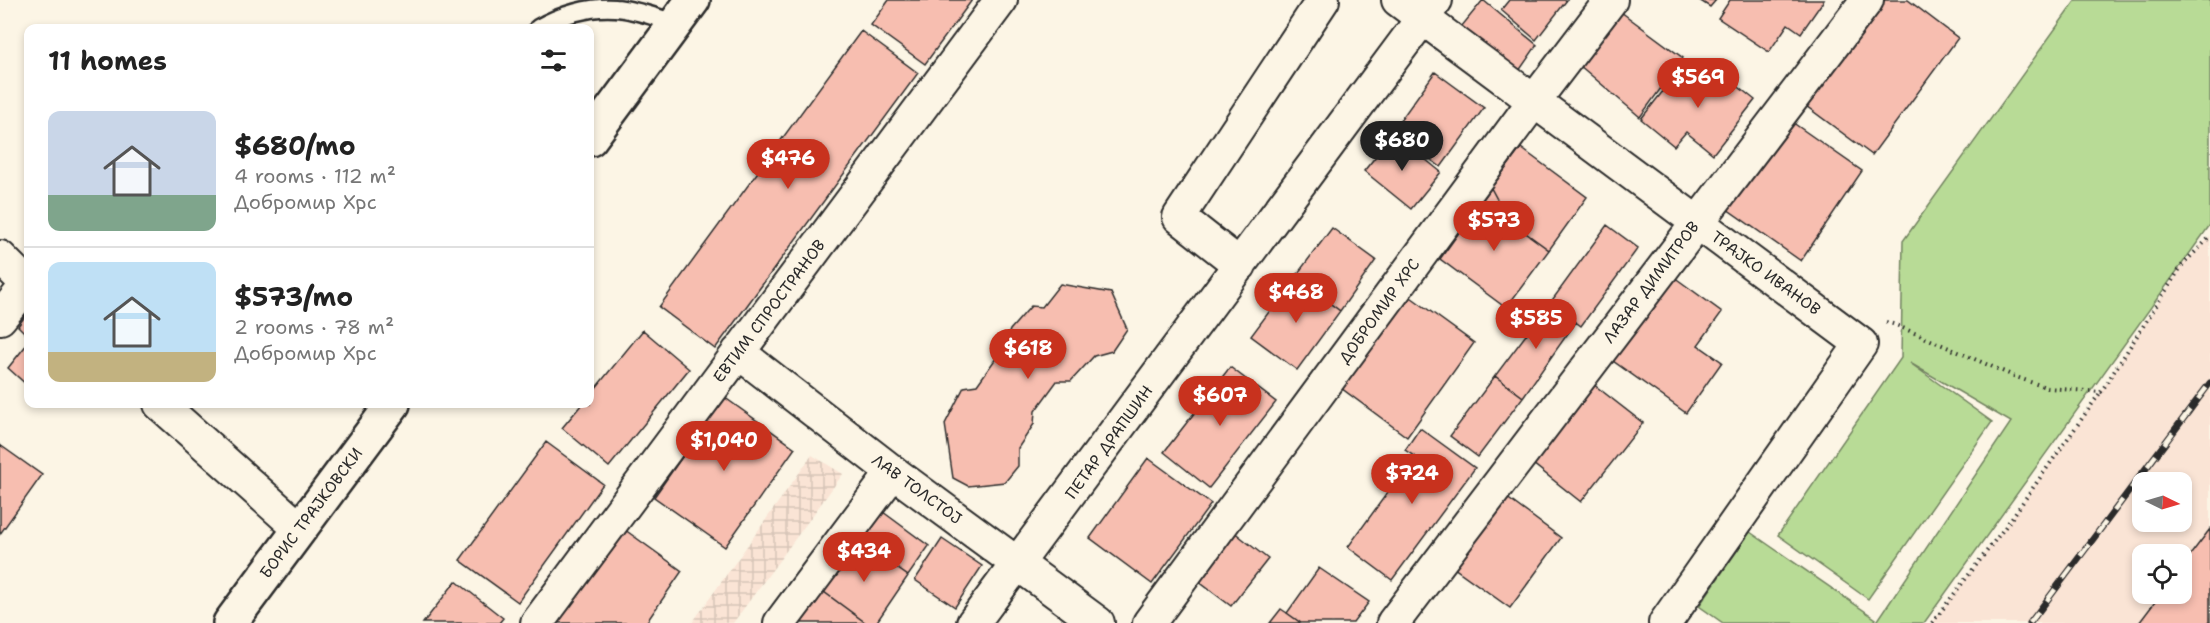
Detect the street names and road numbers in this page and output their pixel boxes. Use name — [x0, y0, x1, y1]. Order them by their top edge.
street label: ЛАЗАР ДИМИТРОВ — [1598, 217, 1704, 347]
street label: ТРАЈКО ИВАНОВ — [1707, 226, 1825, 320]
street label: ЕВТИМ СПРОСТРАНОВ — [708, 235, 830, 387]
street label: ДОБРОМИР ХРС — [1334, 254, 1424, 368]
street label: ПЕТАР ДРАПШИН — [1061, 381, 1157, 503]
street label: БОРИС ТРАЈКОВСКИ — [255, 443, 367, 583]
street label: ЛАВ ТОЛСТОЈ — [868, 449, 966, 529]

